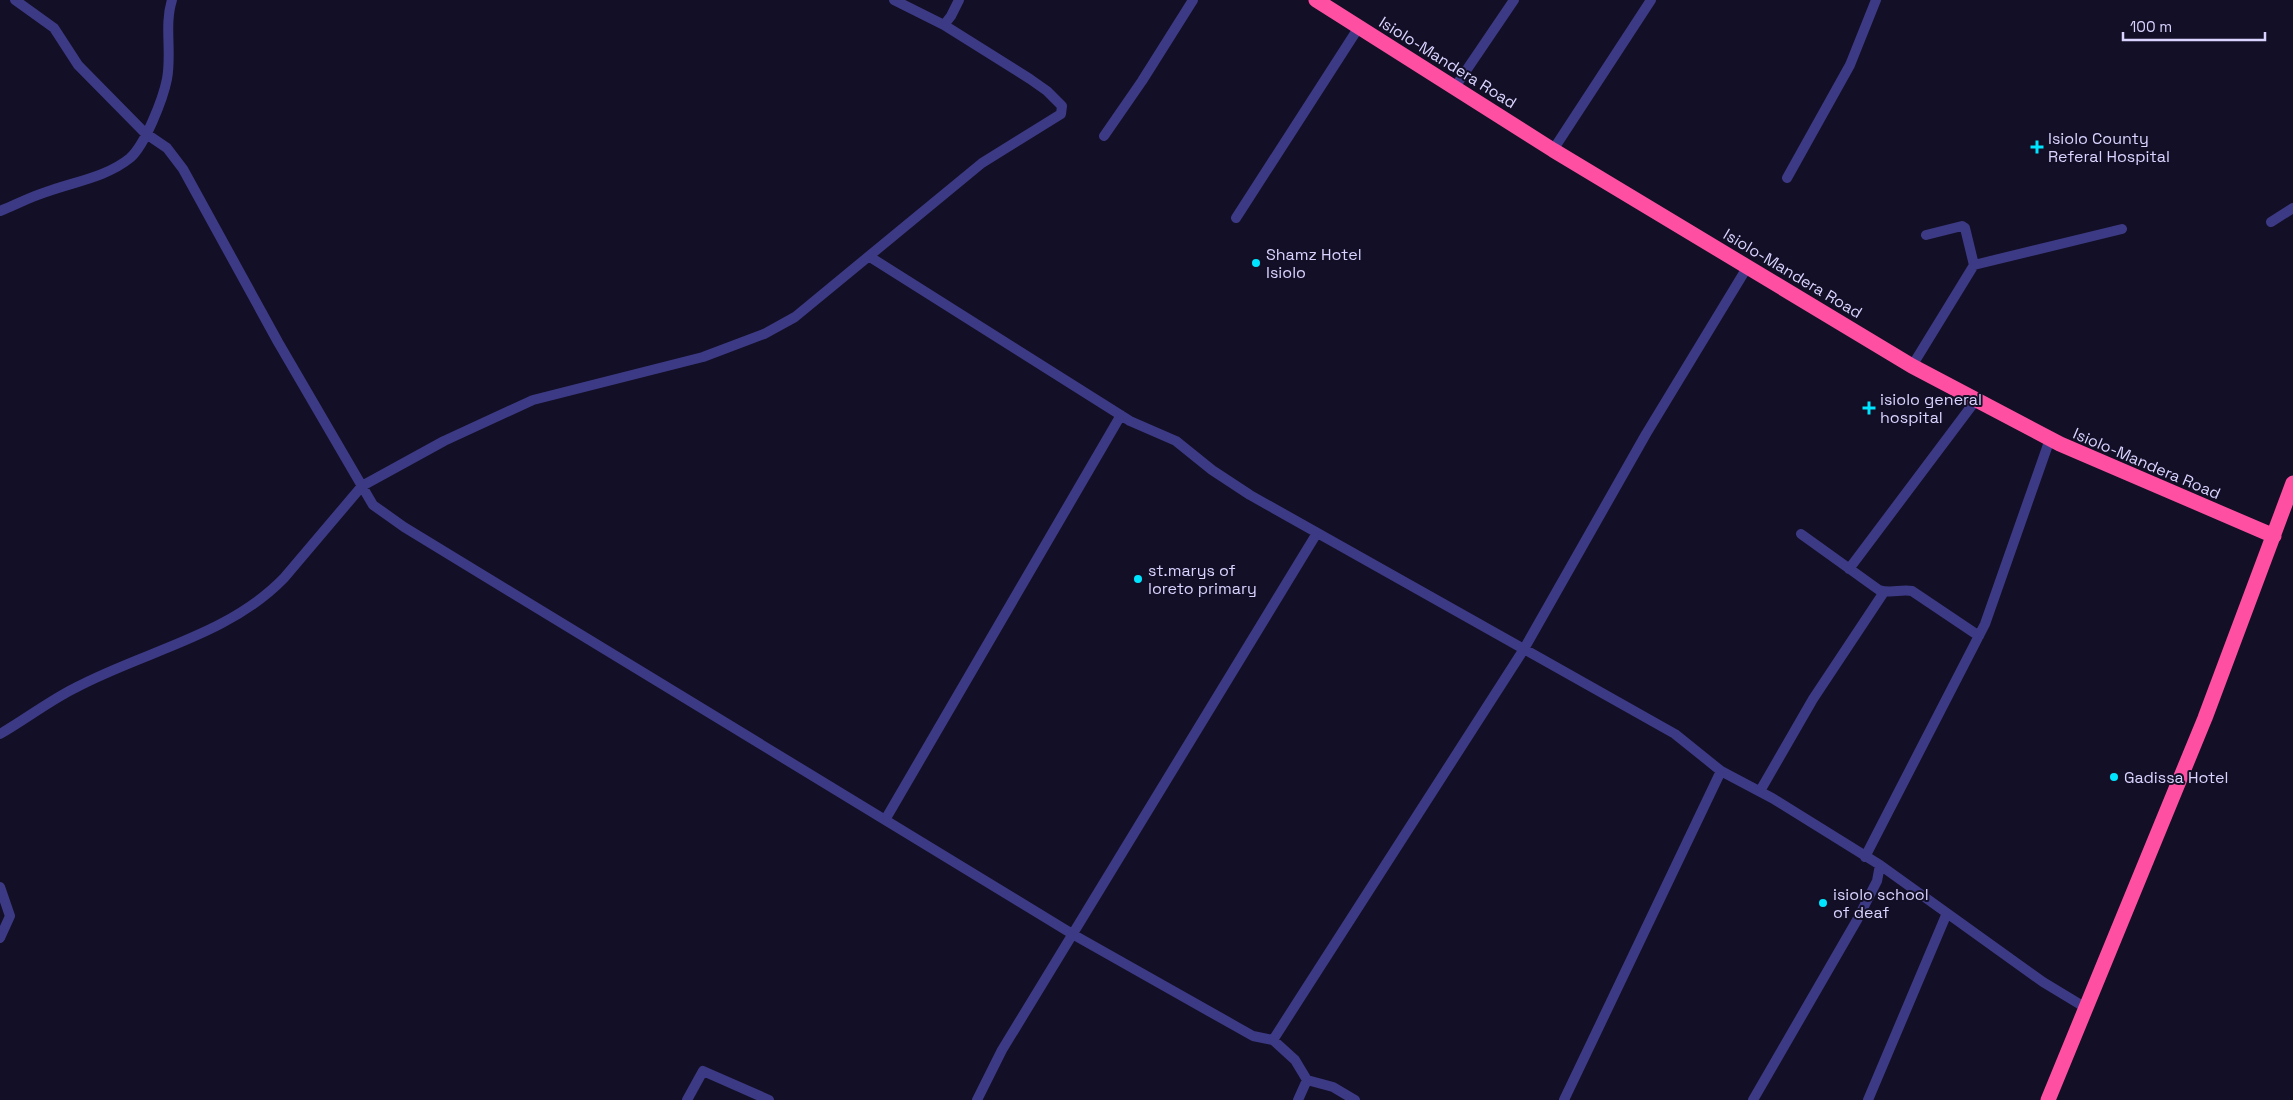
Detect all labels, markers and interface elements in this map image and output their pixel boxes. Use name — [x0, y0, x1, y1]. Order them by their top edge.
scale bar — [2123, 10, 2266, 42]
street label: Isiolo-Mandera Road — [1375, 12, 1520, 113]
text: 100 m — [2130, 17, 2172, 36]
place label: Isiolo County Referal Hospital — [2048, 128, 2170, 167]
marker: Isiolo County Referal Hospital — [2030, 140, 2044, 154]
street label: Isiolo-Mandera Road — [1720, 224, 1866, 323]
place label: Shamz Hotel Isiolo — [1266, 244, 1362, 283]
marker: Shamz Hotel Isiolo — [1250, 257, 1262, 269]
place label: isiolo general hospital — [1880, 389, 1982, 428]
marker: isiolo general hospital — [1862, 401, 1876, 415]
street label: Isiolo-Mandera Road — [2070, 423, 2224, 504]
place label: st.marys of loreto primary — [1148, 560, 1257, 599]
marker: st.marys of loreto primary — [1132, 573, 1144, 585]
place label: Gadissa Hotel — [2124, 767, 2228, 788]
marker: Gadissa Hotel — [2108, 771, 2120, 783]
place label: isiolo school of deaf — [1833, 884, 1929, 923]
marker: isiolo school of deaf — [1817, 897, 1829, 909]

